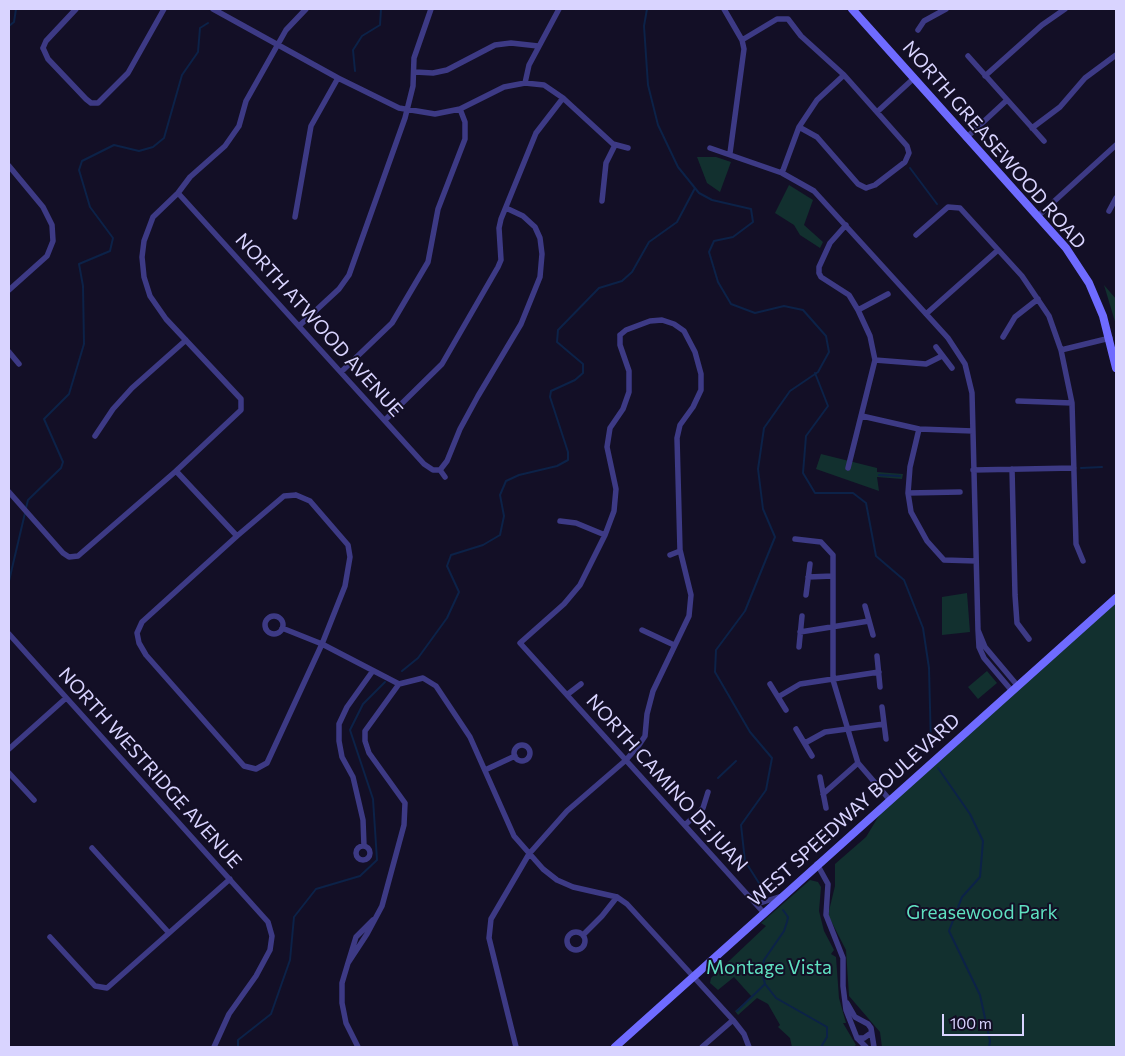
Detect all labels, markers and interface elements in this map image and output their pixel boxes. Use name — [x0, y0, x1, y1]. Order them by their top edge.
street label: NORTH GREASEWOOD ROAD — [898, 36, 1090, 254]
street label: NORTH ATWOOD AVENUE — [231, 229, 407, 421]
street label: NORTH WESTRIDGE AVENUE — [54, 663, 246, 873]
street label: NORTH CAMINO DE JUAN — [581, 690, 753, 876]
street label: WEST SPEEDWAY BOULEVARD — [743, 709, 965, 911]
park label: Greasewood Park — [906, 902, 1058, 924]
park label: Montage Vista — [706, 957, 832, 979]
scale bar — [945, 1004, 1028, 1036]
text: 100 m — [950, 1014, 992, 1032]

